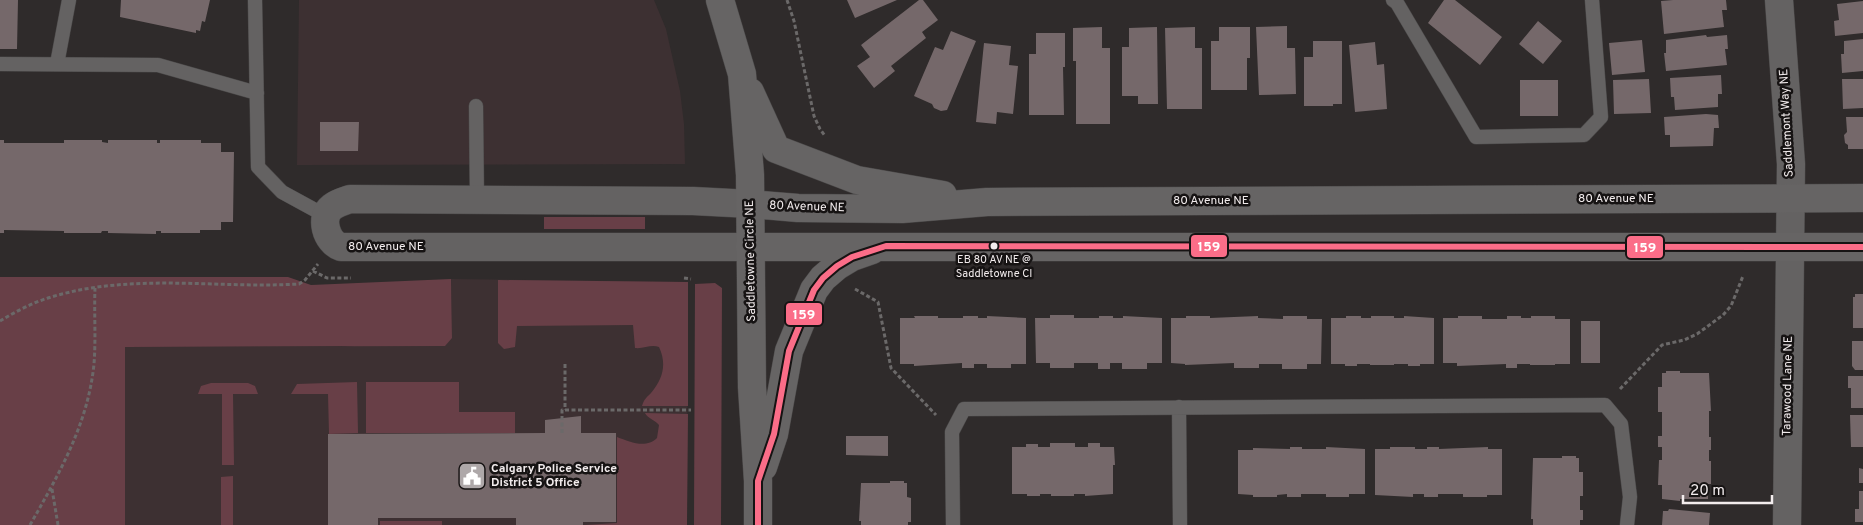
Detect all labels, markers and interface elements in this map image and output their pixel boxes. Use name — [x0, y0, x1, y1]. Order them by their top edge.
street label: Saddlemont Way NE — [1776, 68, 1798, 178]
street label: 80 Avenue NE — [1578, 191, 1654, 207]
street label: 80 Avenue NE — [1173, 193, 1249, 209]
street label: 80 Avenue NE — [769, 198, 845, 216]
street label: Saddletowne Circle NE — [742, 200, 760, 322]
line badge: 159 — [1190, 234, 1228, 258]
line badge: 159 — [1626, 235, 1664, 259]
street label: 80 Avenue NE — [348, 239, 424, 255]
text: 159 — [1198, 239, 1220, 256]
text: 159 — [1634, 240, 1656, 257]
marker: EB 80 AV NE @ Saddletowne CI — [989, 241, 999, 251]
place label: EB 80 AV NE @ Saddletowne CI — [956, 253, 1032, 281]
line badge: 159 — [785, 302, 823, 326]
text: 159 — [793, 307, 815, 324]
street label: Tarawood Lane NE — [1779, 336, 1797, 436]
public building icon: Calgary Police Service District 5 Office — [457, 461, 487, 491]
place label: Calgary Police Service District 5 Office — [491, 461, 617, 491]
scale bar — [1683, 472, 1772, 504]
text: 20 m — [1690, 482, 1725, 501]

